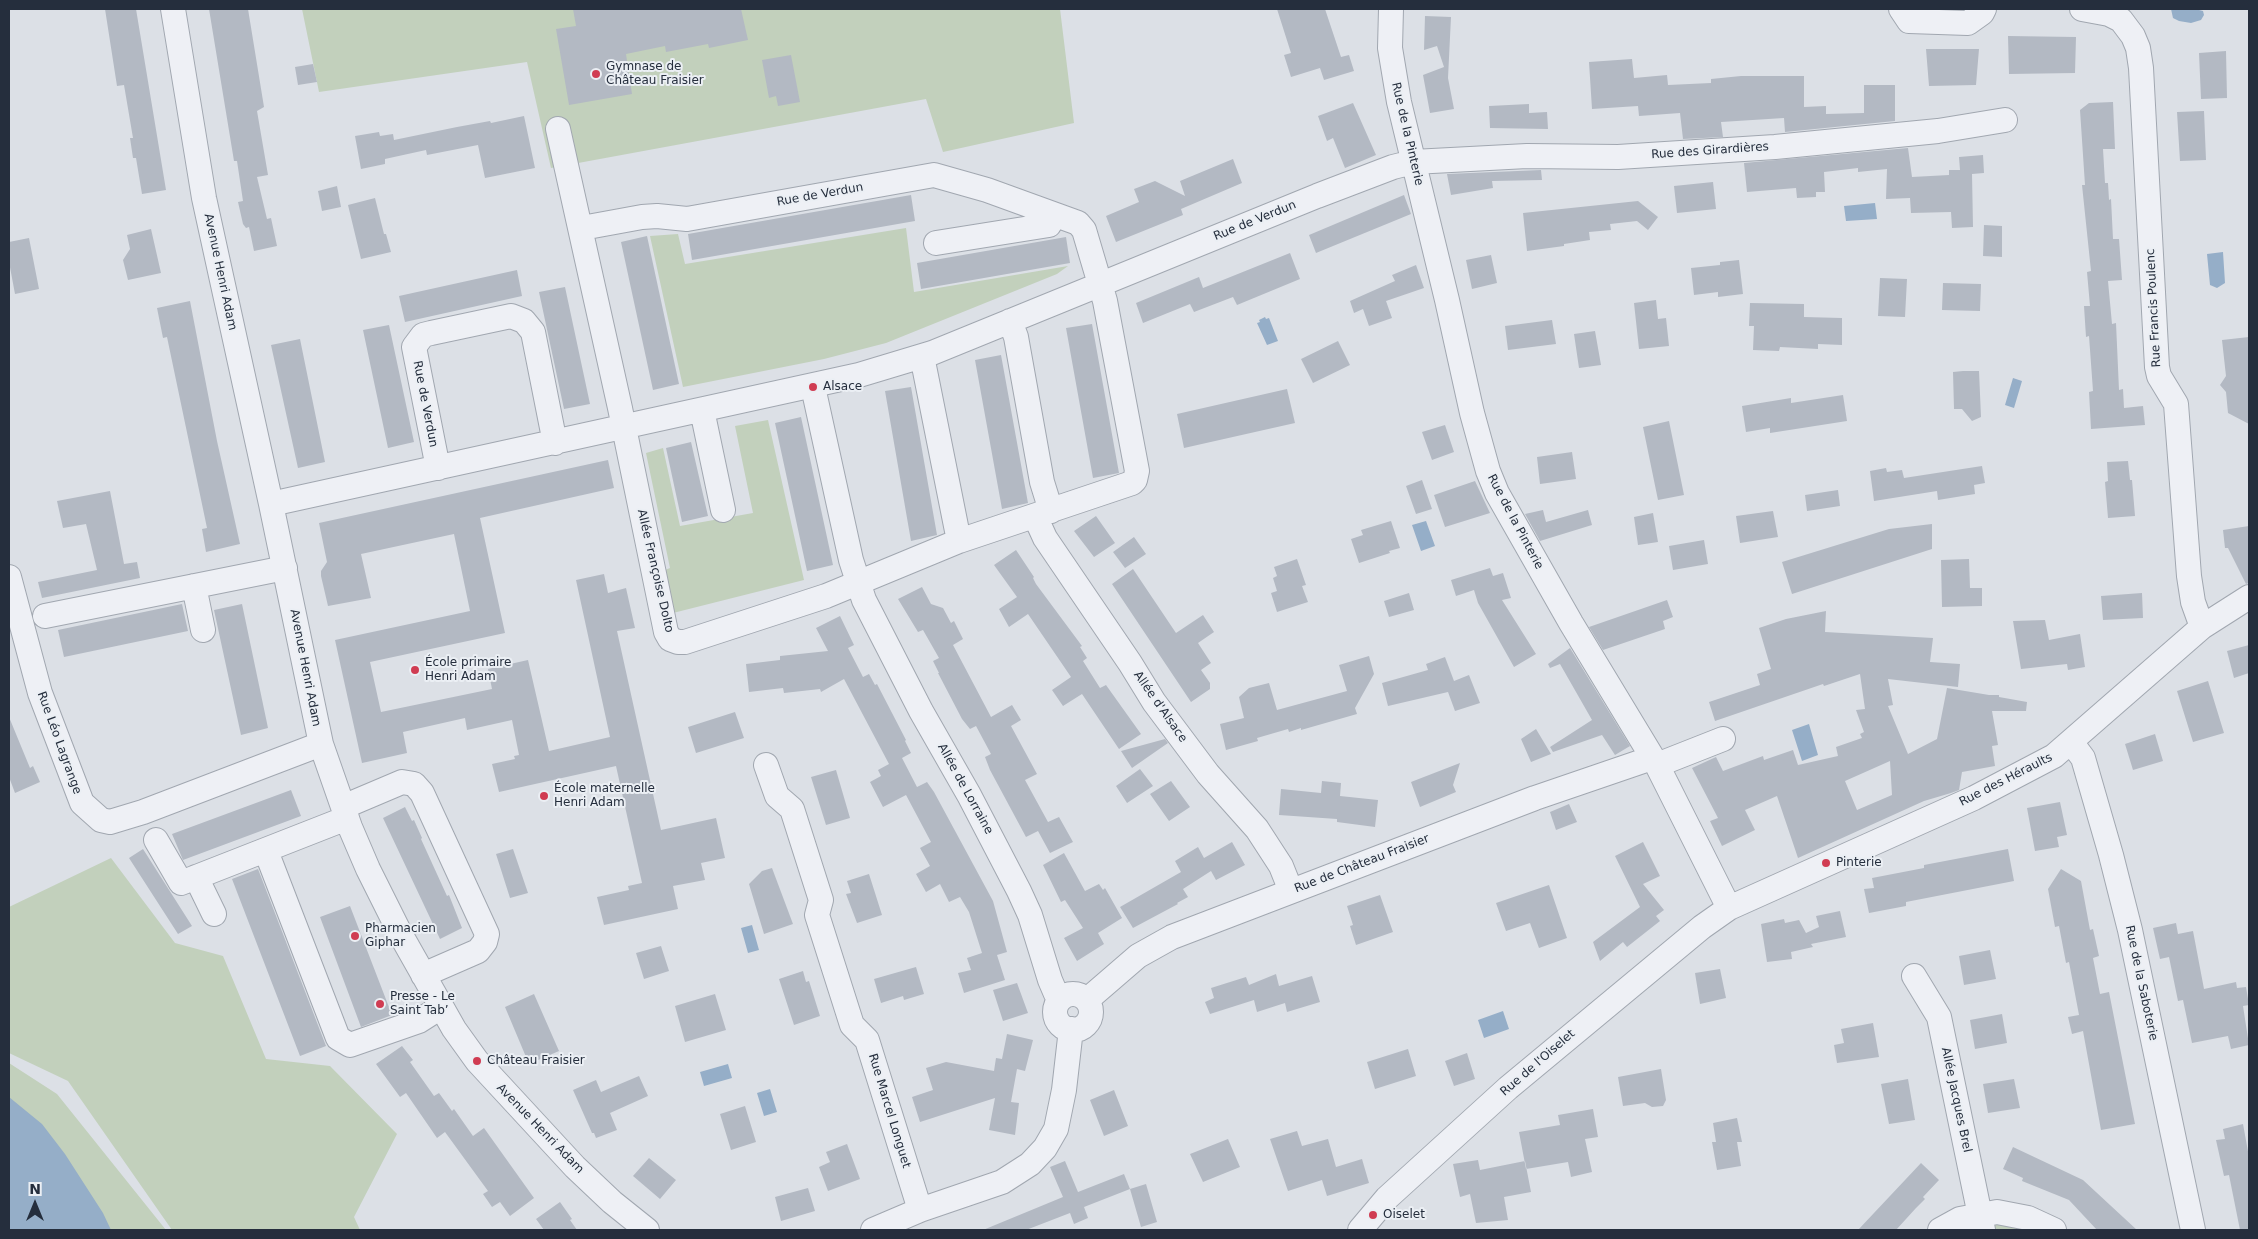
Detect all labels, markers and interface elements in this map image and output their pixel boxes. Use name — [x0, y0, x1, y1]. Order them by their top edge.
place label: Gymnase de Château Fraisier — [606, 60, 704, 88]
marker: Gymnase de Château Fraisier — [590, 68, 602, 80]
street label: Rue de la Pinterie — [1388, 81, 1426, 187]
street label: Rue des Girardières — [1651, 140, 1769, 162]
street label: Rue de Verdun — [776, 180, 864, 210]
street label: Rue de Verdun — [1212, 198, 1298, 244]
street label: Avenue Henri Adam — [201, 212, 239, 332]
street label: Rue Francis Poulenc — [2144, 248, 2164, 368]
street label: Rue de Verdun — [410, 360, 440, 448]
place label: Alsace — [823, 380, 862, 394]
marker: Alsace — [807, 381, 819, 393]
street label: Rue de la Pinterie — [1484, 472, 1546, 572]
street label: Allée Françoise Dolto — [634, 508, 676, 634]
street label: Avenue Henri Adam — [287, 608, 323, 728]
place label: École primaire Henri Adam — [425, 656, 511, 684]
marker: École primaire Henri Adam — [409, 664, 421, 676]
street label: Allée d'Alsace — [1130, 669, 1190, 745]
street label: Rue Léo Lagrange — [34, 690, 84, 796]
street label: Allée de Lorraine — [934, 741, 996, 837]
street label: Rue des Héraults — [1957, 750, 2055, 810]
place label: École maternelle Henri Adam — [554, 782, 655, 810]
marker: École maternelle Henri Adam — [538, 790, 550, 802]
street label: Rue de Château Fraisier — [1293, 832, 1431, 896]
place label: Pinterie — [1836, 856, 1882, 870]
marker: Pinterie — [1820, 857, 1832, 869]
place label: Pharmacien Giphar — [365, 922, 436, 950]
street label: Rue de la Saboterie — [2122, 924, 2160, 1042]
marker: Pharmacien Giphar — [349, 930, 361, 942]
place label: Presse - Le Saint Tab’ — [390, 990, 455, 1018]
marker: Presse - Le Saint Tab’ — [374, 998, 386, 1010]
street label: Rue de l'Oiselet — [1498, 1027, 1578, 1099]
street label: Allée Jacques Brel — [1938, 1046, 1974, 1154]
street label: Rue Marcel Longuet — [865, 1052, 913, 1170]
place label: Château Fraisier — [487, 1054, 585, 1068]
marker: Château Fraisier — [471, 1055, 483, 1067]
street label: Avenue Henri Adam — [493, 1081, 587, 1177]
north arrow — [10, 1179, 60, 1229]
text: N — [29, 1181, 41, 1197]
place label: Oiselet — [1383, 1208, 1425, 1222]
marker: Oiselet — [1367, 1209, 1379, 1221]

